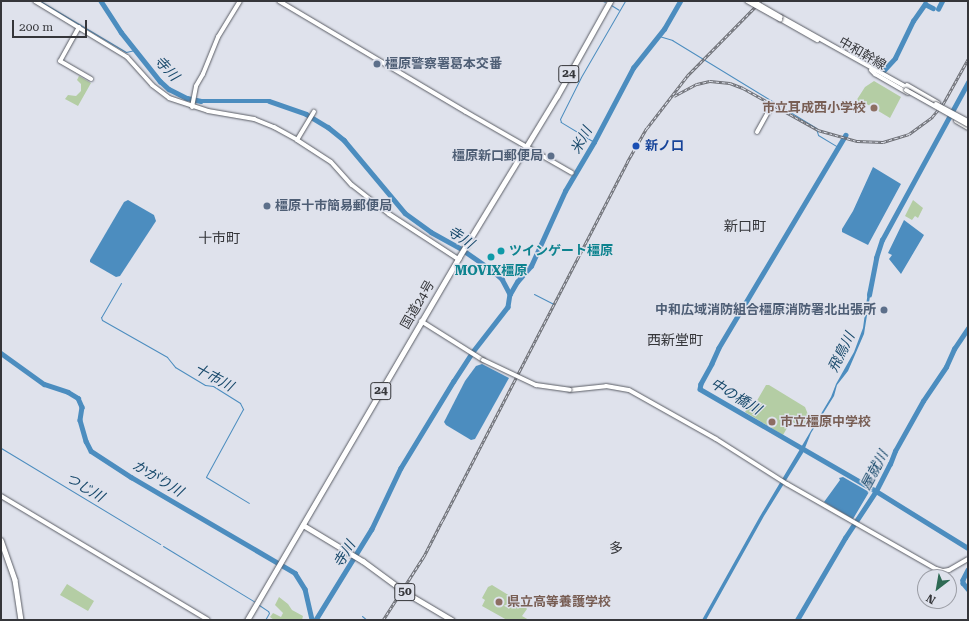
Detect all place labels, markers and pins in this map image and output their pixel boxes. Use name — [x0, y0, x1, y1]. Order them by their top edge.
place label: 橿原警察署葛本交番 — [385, 56, 502, 72]
marker: 橿原警察署葛本交番 — [372, 59, 382, 69]
place label: 市立耳成西小学校 — [762, 100, 866, 116]
marker: 市立耳成西小学校 — [869, 103, 879, 113]
place label: 新ノ口 — [645, 138, 684, 154]
marker: 新ノ口 — [630, 140, 642, 152]
place label: 橿原新口郵便局 — [452, 148, 543, 164]
marker: 橿原新口郵便局 — [546, 151, 556, 161]
place label: 橿原十市簡易郵便局 — [275, 198, 392, 214]
marker: 橿原十市簡易郵便局 — [262, 201, 272, 211]
place label: ツインゲート橿原 — [509, 243, 613, 259]
marker: ツインゲート橿原 — [496, 246, 506, 256]
marker: MOVIX橿原 — [486, 252, 496, 262]
place label: MOVIX橿原 — [455, 263, 527, 279]
place label: 中和広域消防組合橿原消防署北出張所 — [655, 302, 876, 318]
marker: 中和広域消防組合橿原消防署北出張所 — [879, 305, 889, 315]
place label: 市立橿原中学校 — [780, 414, 871, 430]
marker: 市立橿原中学校 — [767, 417, 777, 427]
place label: 県立高等養護学校 — [507, 594, 611, 610]
marker: 県立高等養護学校 — [494, 597, 504, 607]

